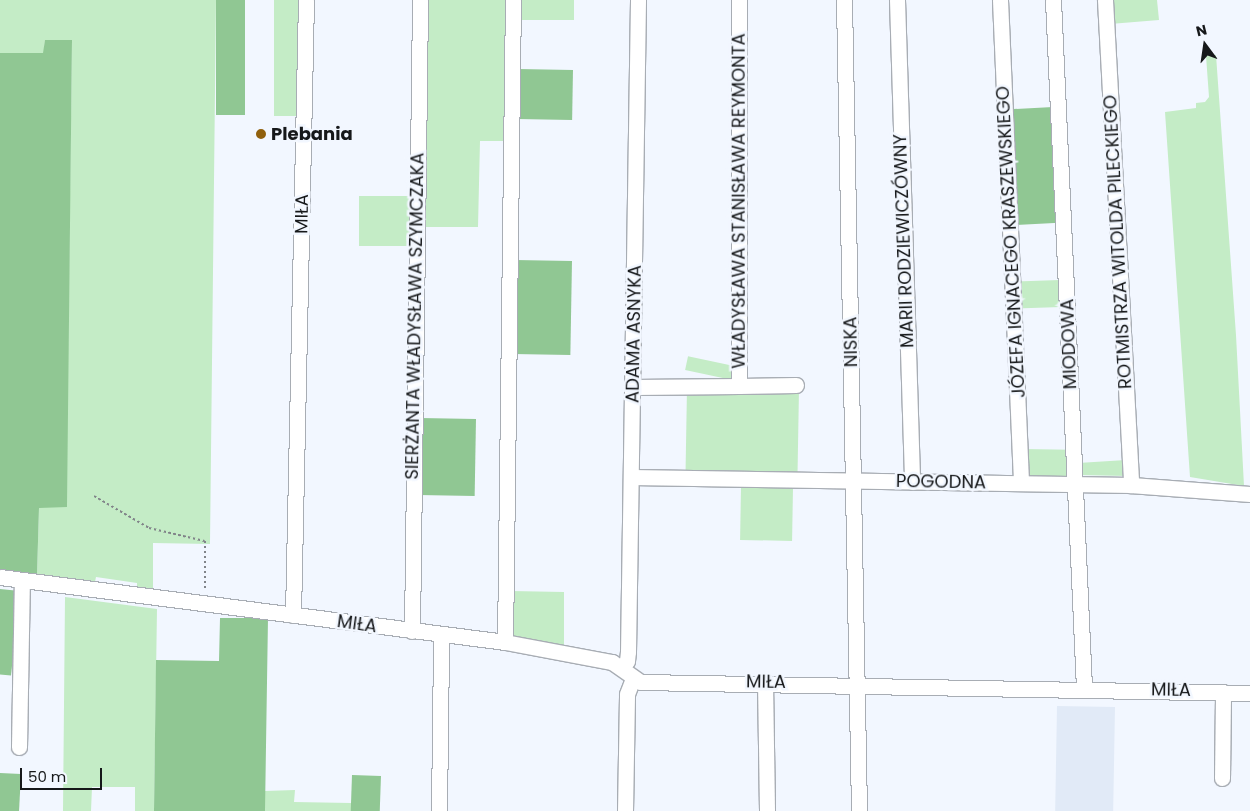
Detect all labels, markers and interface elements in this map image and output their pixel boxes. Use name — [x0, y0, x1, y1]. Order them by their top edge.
text: N — [1194, 19, 1209, 41]
north arrow — [1180, 20, 1230, 70]
street label: WŁADYSŁAWA STANISŁAWA REYMONTA — [728, 33, 750, 369]
street label: JÓZEFA IGNACEGO KRASZEWSKIEGO — [992, 86, 1030, 398]
street label: ROTMISTRZA WITOLDA PILECKIEGO — [1100, 94, 1136, 390]
place label: Plebania — [271, 123, 353, 145]
marker: Plebania — [255, 128, 267, 140]
street label: MARII RODZIEWICZÓWNY — [889, 134, 919, 348]
street label: SIERŻANTA WŁADYSŁAWA SZYMCZAKA — [401, 152, 429, 480]
street label: MIŁA — [291, 194, 313, 234]
street label: ADAMA ASNYKA — [622, 265, 646, 403]
street label: MIODOWA — [1057, 298, 1081, 390]
street label: NISKA — [840, 317, 862, 367]
street label: POGODNA — [896, 470, 986, 494]
street label: MIŁA — [336, 611, 378, 637]
street label: MIŁA — [746, 671, 786, 693]
street label: MIŁA — [1151, 679, 1191, 701]
scale bar — [22, 758, 105, 790]
text: 50 m — [28, 766, 66, 787]

